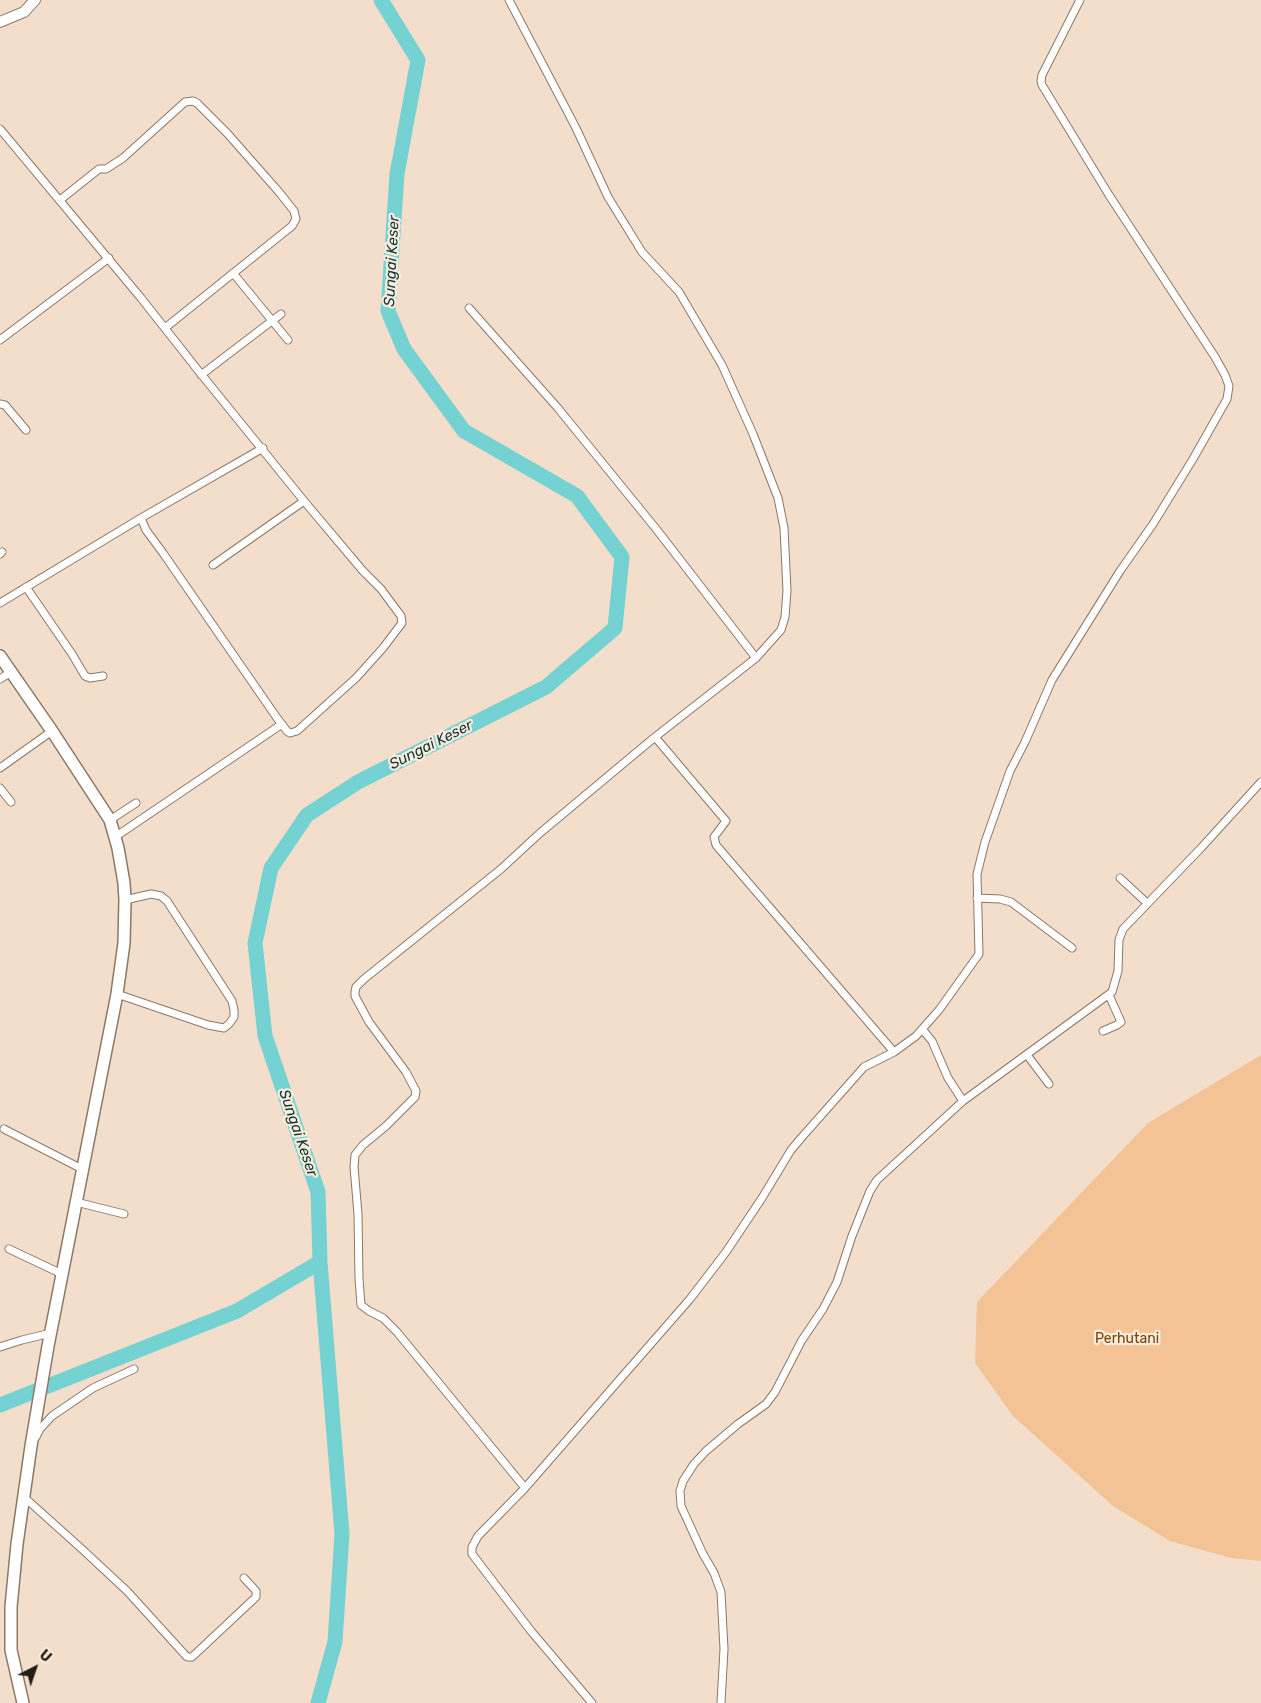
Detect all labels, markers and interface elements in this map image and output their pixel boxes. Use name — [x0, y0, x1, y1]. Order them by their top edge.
water label: Sungai Keser — [381, 215, 403, 307]
water label: Sungai Keser — [386, 716, 476, 774]
water label: Sungai Keser — [275, 1087, 321, 1179]
park label: Perhutani — [1095, 1331, 1159, 1347]
north arrow — [10, 1643, 60, 1693]
text: U — [36, 1647, 55, 1666]

